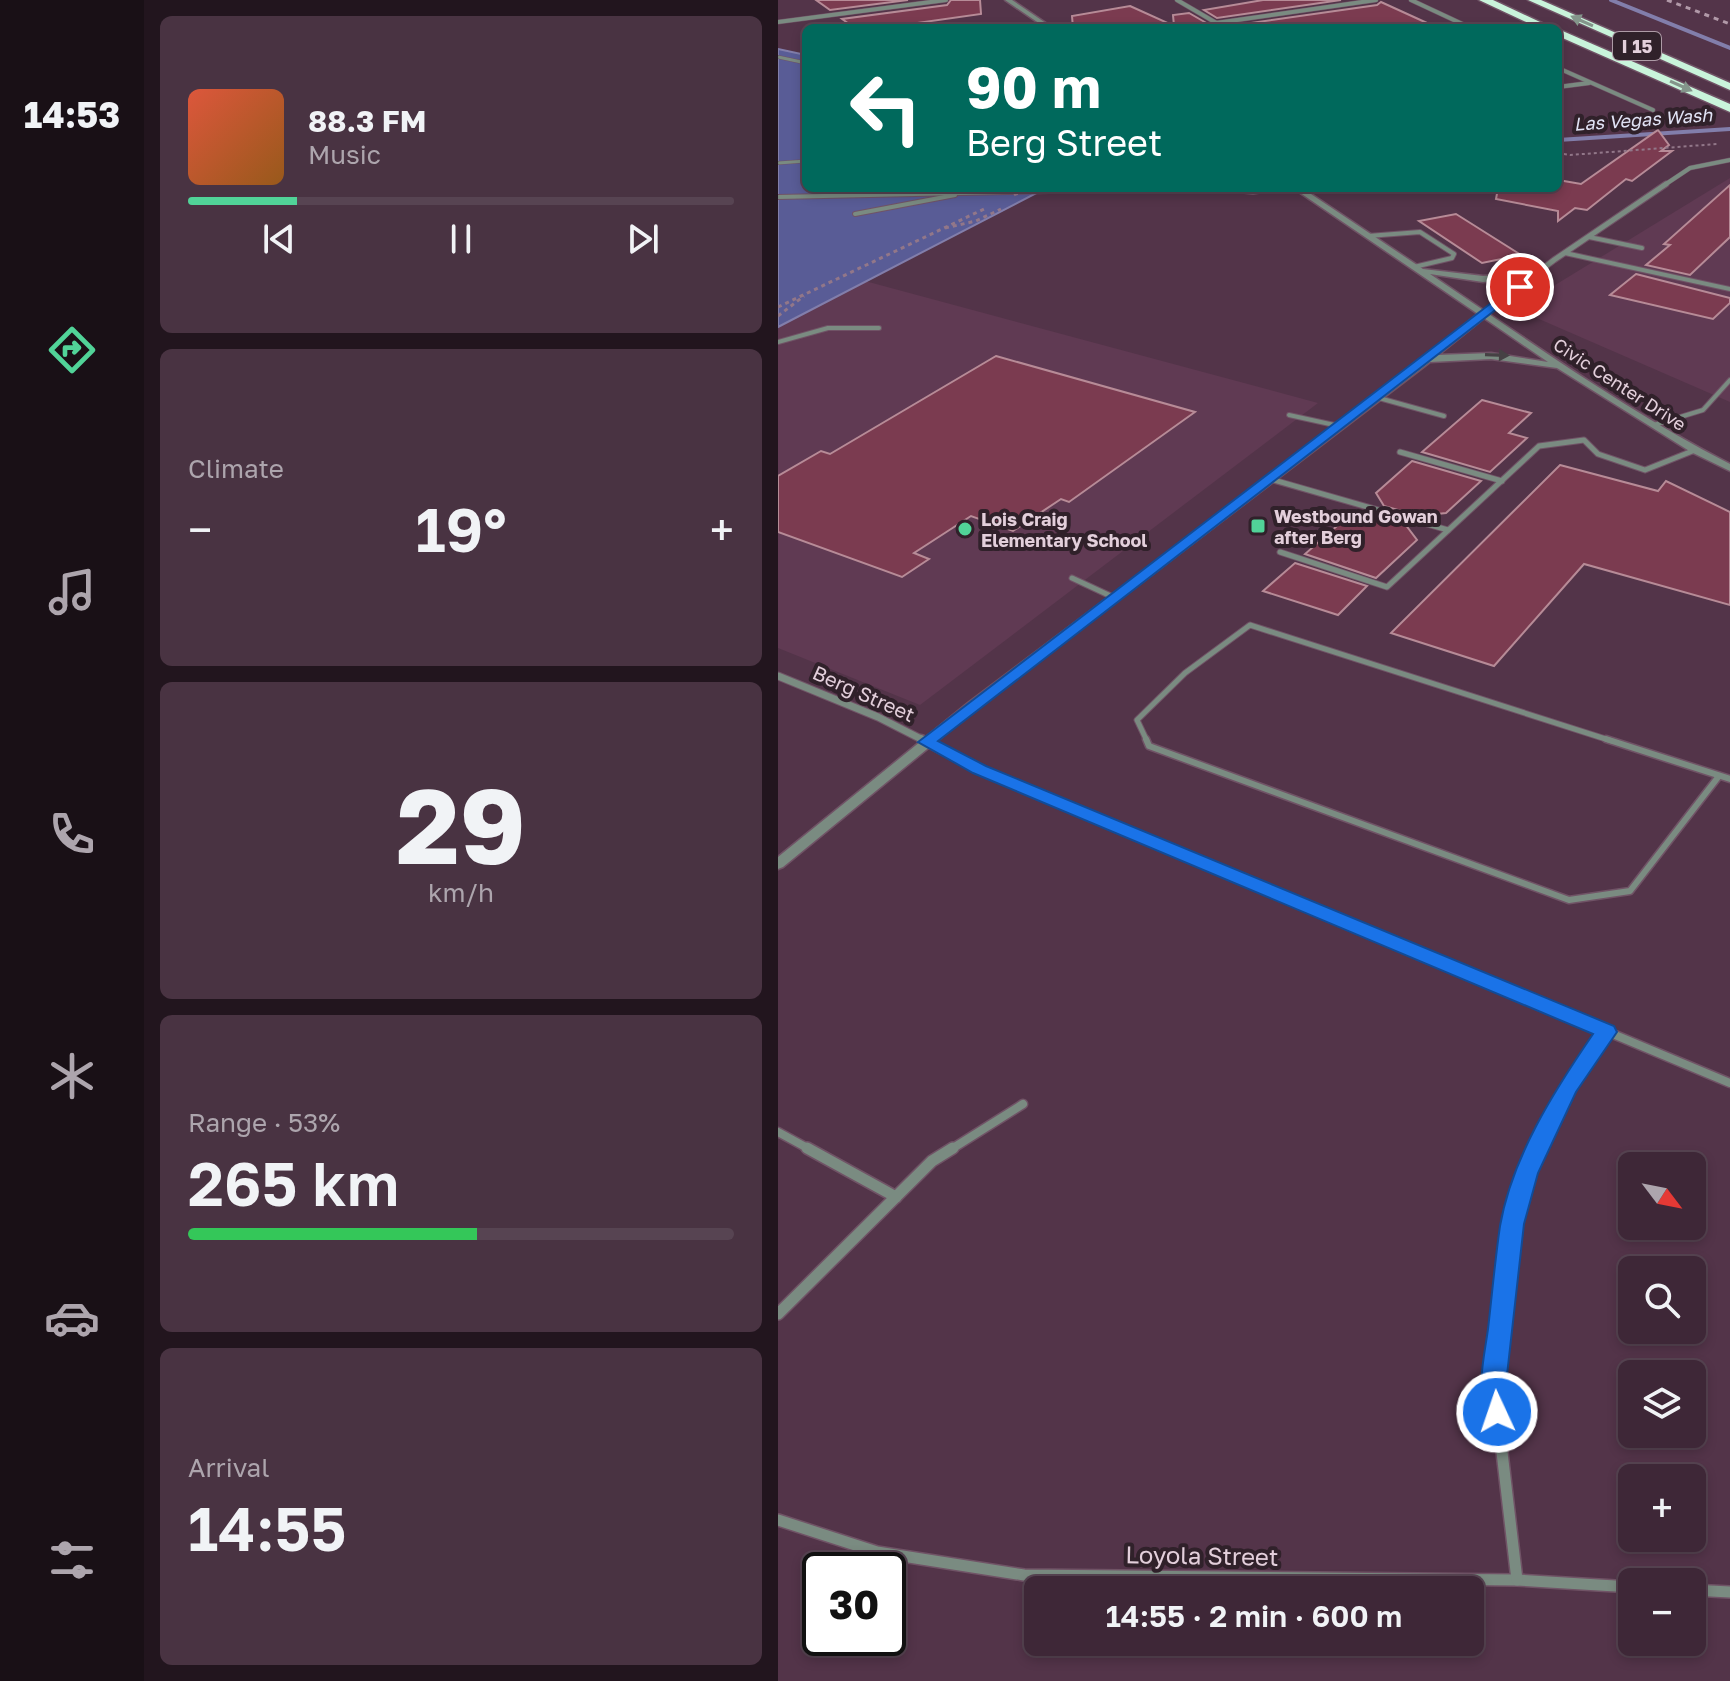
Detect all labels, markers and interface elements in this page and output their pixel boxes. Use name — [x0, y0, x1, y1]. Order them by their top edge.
one-way arrow — [1570, 15, 1594, 28]
road number: I 15 — [1613, 32, 1661, 60]
text: 90 m — [966, 53, 1101, 120]
icon: left — [834, 56, 938, 160]
one-way arrow — [1669, 79, 1693, 93]
text: 14:53 — [24, 93, 120, 136]
text: 88.3 FM — [308, 103, 426, 139]
water label: Las Vegas Wash — [1573, 103, 1714, 135]
text: Berg Street — [966, 121, 1162, 164]
text: Music — [308, 139, 381, 170]
icon: previous — [257, 217, 301, 261]
icon: pause — [439, 217, 483, 261]
icon: next — [621, 217, 665, 261]
pin — [1486, 253, 1554, 321]
icon: arrive — [1498, 265, 1542, 309]
icon: directions — [44, 322, 100, 378]
street label: Civic Center Drive — [1550, 333, 1690, 435]
one-way arrow — [1485, 349, 1510, 362]
text: Climate — [188, 453, 284, 484]
text: 19° — [415, 493, 507, 565]
text: − — [188, 503, 212, 556]
text: + — [710, 503, 734, 556]
place label: Westbound Gowan after Berg — [1274, 505, 1438, 548]
place label: Lois Craig Elementary School — [981, 508, 1147, 551]
marker: Westbound Gowan after Berg — [1249, 517, 1267, 535]
marker: Lois Craig Elementary School — [956, 520, 974, 538]
icon: music — [44, 564, 100, 620]
street label: Berg Street — [809, 660, 919, 726]
text: 29 — [396, 762, 526, 887]
icon: phone — [44, 806, 100, 862]
text: km/h — [428, 877, 494, 908]
icon: climate — [44, 1048, 100, 1104]
text: Range · 53% — [188, 1107, 340, 1138]
text: 265 km — [188, 1147, 399, 1219]
north arrow — [1618, 1152, 1706, 1240]
map controls — [1618, 1152, 1706, 1656]
button: search — [1618, 1256, 1706, 1344]
icon: car — [44, 1290, 100, 1346]
button: layers — [1618, 1360, 1706, 1448]
position arrow — [1455, 1370, 1539, 1454]
text: Arrival — [188, 1452, 269, 1483]
button: + — [1618, 1464, 1706, 1552]
text: 14:55 — [188, 1492, 346, 1564]
icon: filters — [44, 1532, 100, 1588]
street label: Loyola Street — [1125, 1539, 1279, 1571]
speed limit sign: 30 — [802, 1552, 906, 1656]
button: − — [1618, 1568, 1706, 1656]
text: 14:55 · 2 min · 600 m — [1106, 1598, 1402, 1634]

